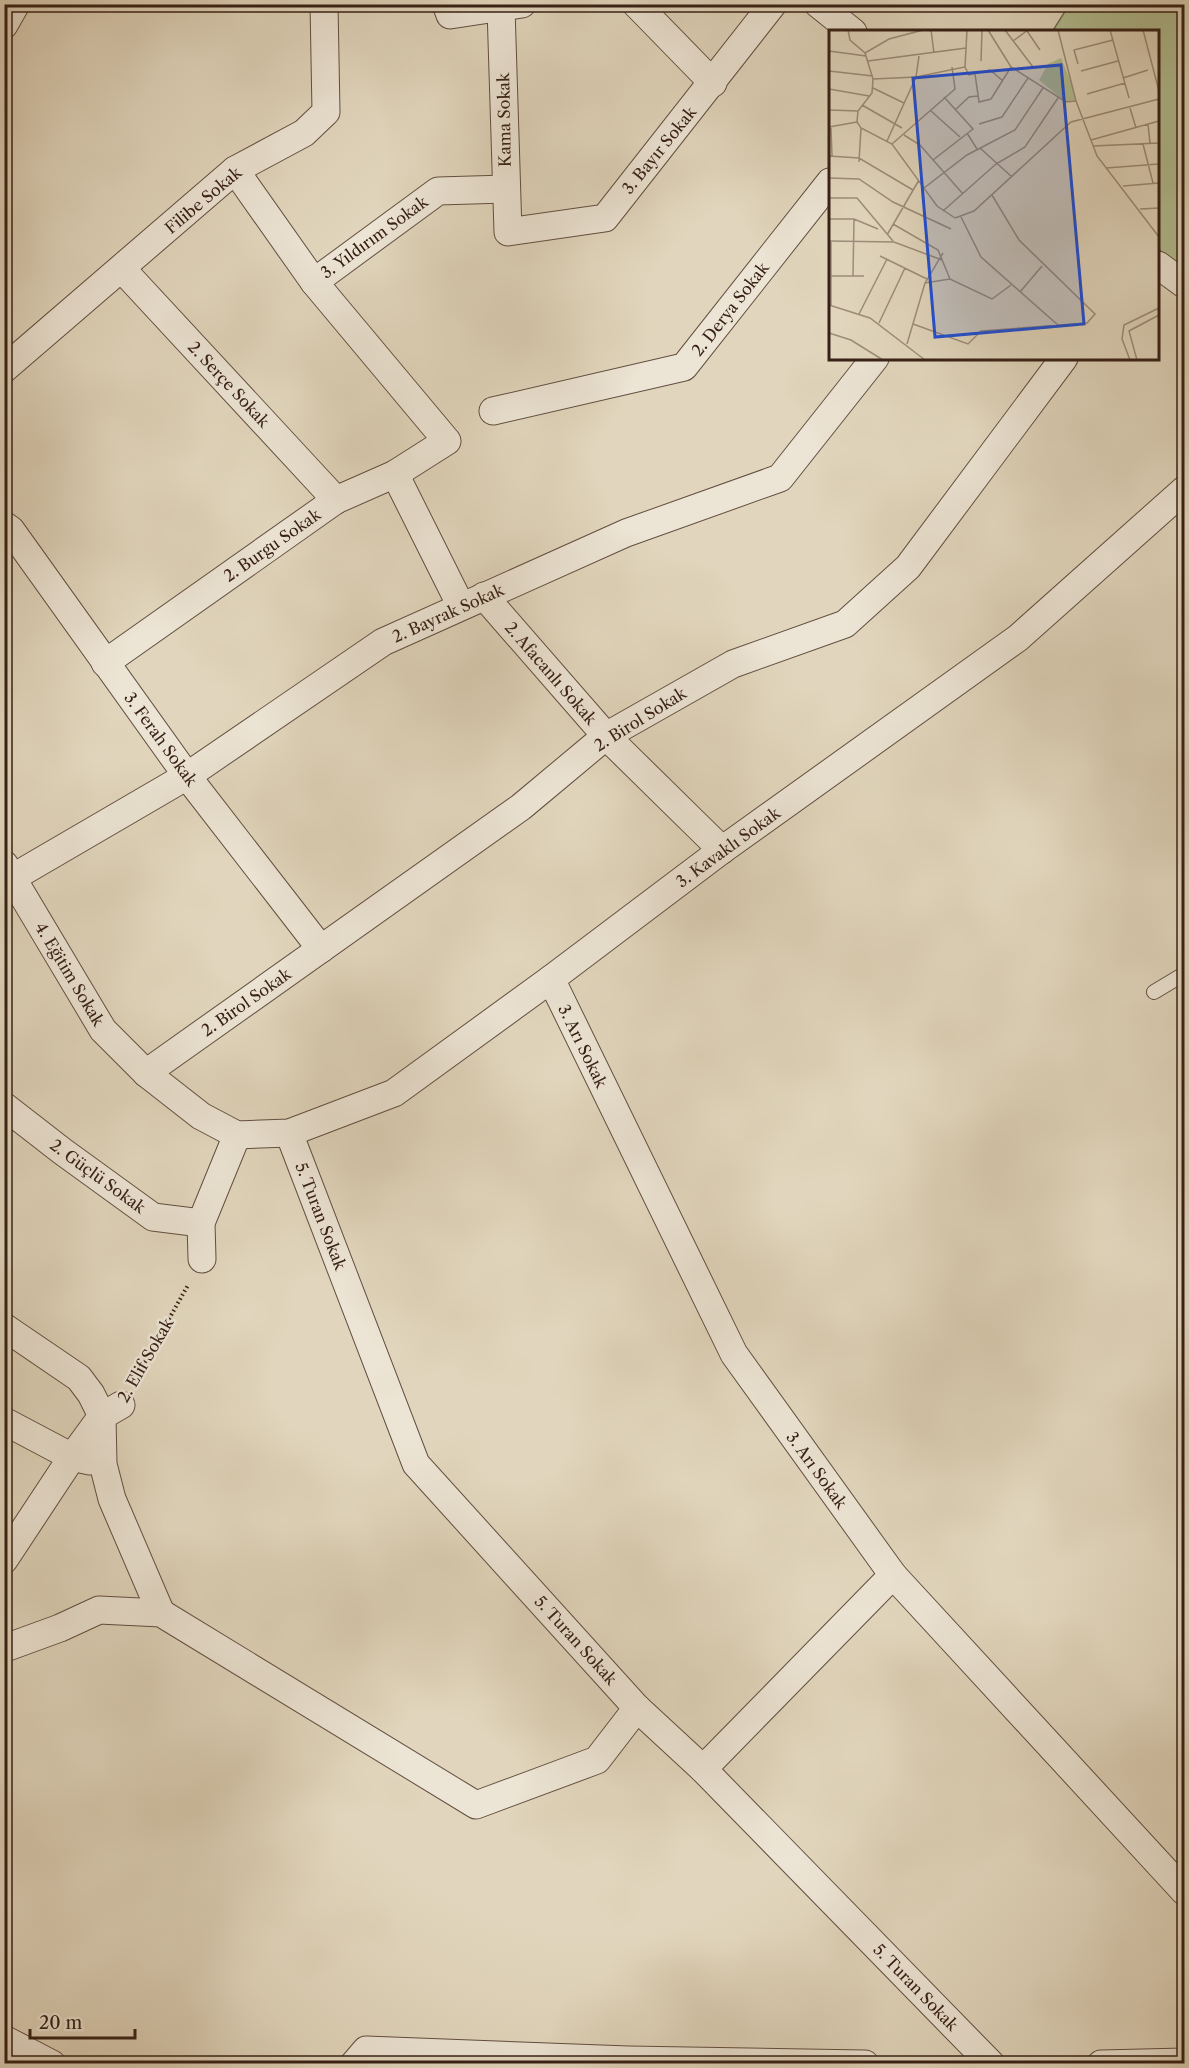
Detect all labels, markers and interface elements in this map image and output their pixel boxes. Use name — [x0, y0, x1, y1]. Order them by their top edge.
inset map — [829, 30, 1159, 360]
street label: Kama Sokak — [493, 72, 515, 167]
street label: 3. Bayır Sokak — [618, 102, 701, 198]
street label: Filibe Sokak — [161, 162, 246, 238]
street label: 3. Yıldırım Sokak — [316, 191, 432, 283]
street label: 2. Derya Sokak — [687, 258, 773, 360]
street label: 2. Serçe Sokak — [184, 337, 275, 432]
street label: 2. Burgu Sokak — [220, 504, 325, 586]
street label: 2. Bayrak Sokak — [389, 579, 508, 647]
street label: 2. Afacanlı Sokak — [501, 617, 602, 729]
street label: 2. Birol Sokak — [590, 682, 690, 755]
street label: 3. Ferah Sokak — [120, 688, 202, 791]
street label: 3. Kavaklı Sokak — [672, 802, 784, 891]
street label: 4. Eğitim Sokak — [31, 918, 109, 1030]
street label: 2. Birol Sokak — [197, 963, 295, 1040]
street label: 3. Arı Sokak — [554, 1001, 612, 1092]
street label: 2. Güçlü Sokak — [46, 1135, 150, 1218]
street label: 5. Turan Sokak — [291, 1159, 351, 1273]
street label: 2. Elif Sokak — [113, 1314, 178, 1406]
street label: 3. Arı Sokak — [782, 1428, 852, 1513]
street label: 5. Turan Sokak — [531, 1591, 622, 1689]
street label: 5. Turan Sokak — [869, 1939, 963, 2035]
scale bar — [30, 2002, 135, 2040]
text: 20 m — [39, 2012, 83, 2034]

